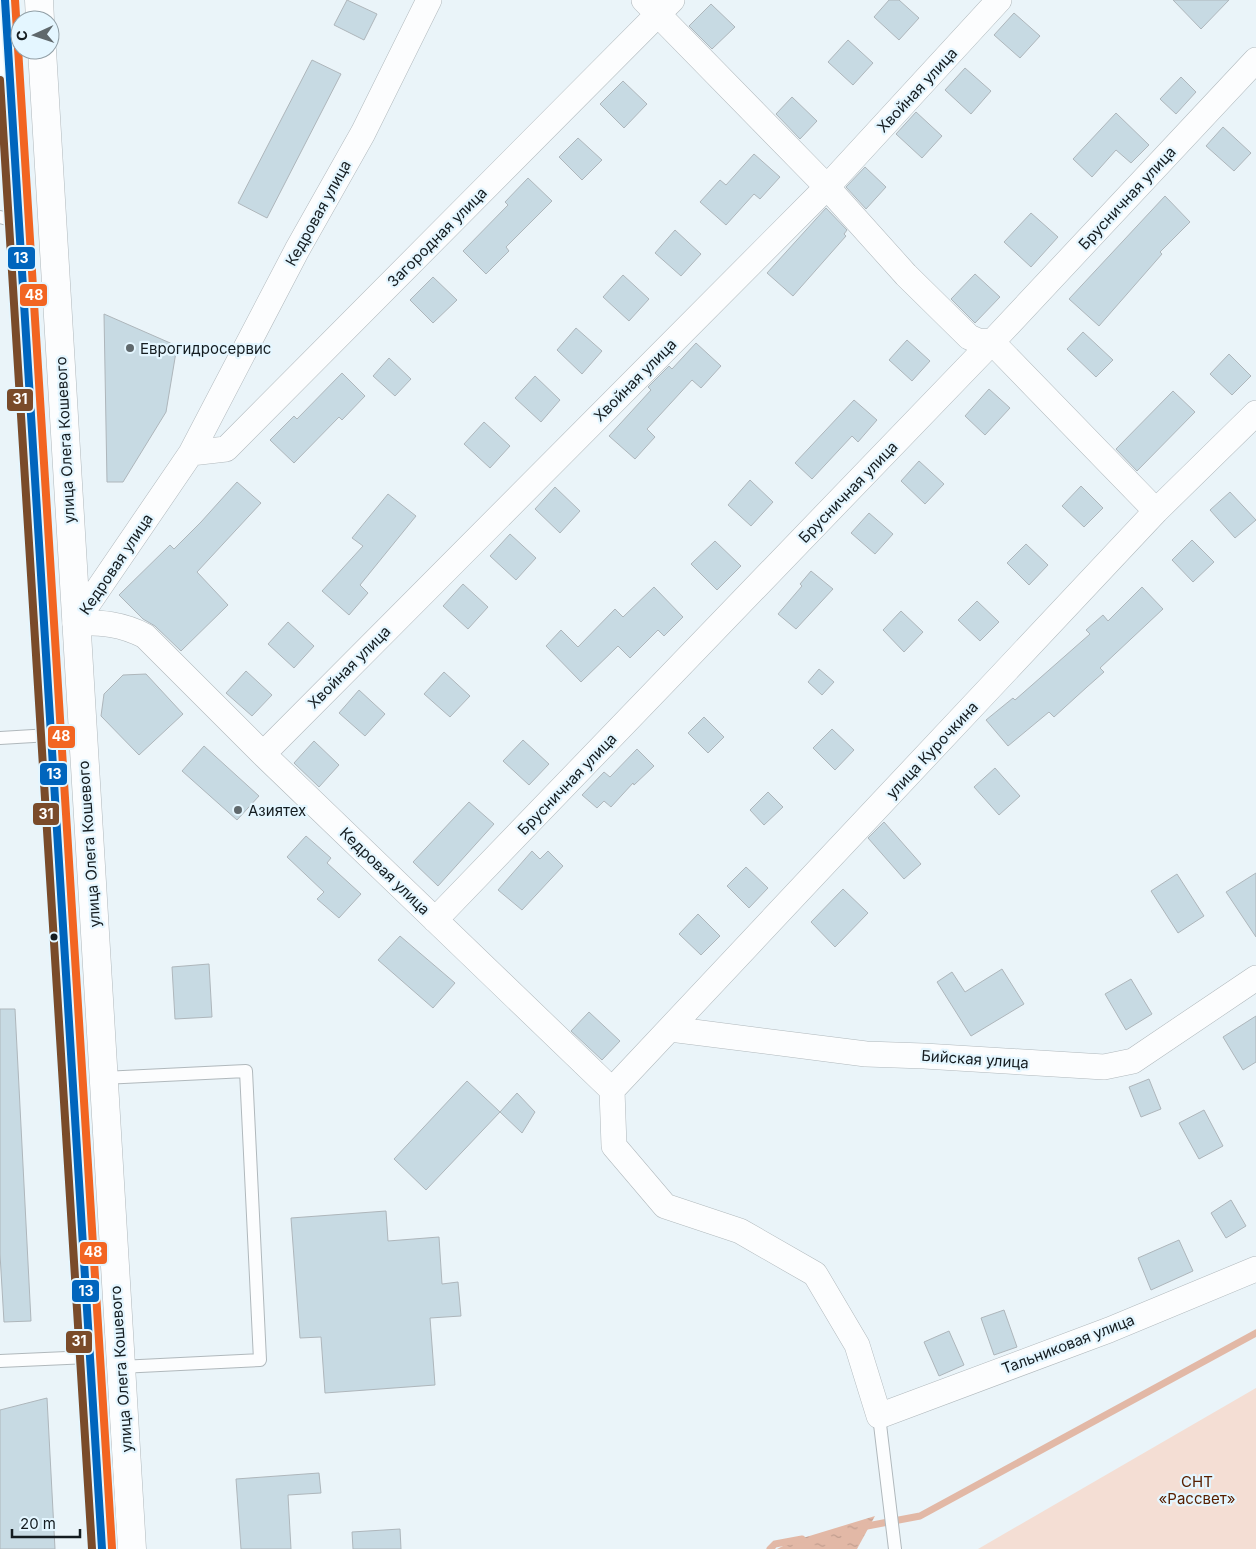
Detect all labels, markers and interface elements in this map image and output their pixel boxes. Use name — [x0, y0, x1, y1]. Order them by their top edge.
north arrow — [10, 10, 60, 60]
text: С — [13, 30, 30, 41]
street label: Хвойная улица — [873, 44, 961, 136]
street label: Брусничная улица — [1074, 142, 1180, 254]
street label: Кедровая улица — [281, 157, 355, 269]
street label: Загородная улица — [383, 183, 491, 291]
line badge: 13 — [7, 246, 36, 270]
text: 13 — [13, 249, 29, 266]
line badge: 48 — [19, 283, 48, 307]
text: 48 — [25, 286, 43, 303]
street label: Хвойная улица — [590, 335, 680, 425]
place label: Еврогидросервис — [140, 339, 271, 358]
marker: Еврогидросервис — [124, 342, 136, 354]
street label: улица Олега Кошевого — [51, 356, 79, 524]
line badge: 31 — [6, 388, 34, 412]
text: 31 — [12, 390, 28, 407]
street label: Брусничная улица — [795, 437, 901, 547]
street label: Кедровая улица — [75, 510, 157, 618]
street label: Хвойная улица — [304, 622, 394, 712]
street label: улица Курочкина — [882, 697, 982, 803]
line badge: 48 — [47, 725, 76, 749]
text: 48 — [52, 727, 70, 744]
street label: Брусничная улица — [514, 729, 620, 839]
street label: улица Олега Кошевого — [74, 760, 104, 928]
line badge: 13 — [39, 762, 68, 786]
text: 13 — [46, 765, 62, 782]
place label: Азиятех — [248, 801, 306, 820]
line badge: 31 — [32, 802, 60, 826]
marker: Азиятех — [232, 804, 244, 816]
text: 31 — [38, 805, 54, 822]
street label: Кедровая улица — [336, 823, 434, 919]
unlabelled marker — [49, 932, 59, 942]
street label: Бийская улица — [921, 1046, 1029, 1072]
line badge: 48 — [79, 1241, 108, 1265]
text: 48 — [84, 1243, 102, 1260]
line badge: 13 — [71, 1279, 100, 1303]
text: 13 — [78, 1282, 94, 1299]
street label: улица Олега Кошевого — [106, 1285, 136, 1453]
street label: Тальниковая улица — [999, 1310, 1137, 1378]
line badge: 31 — [65, 1330, 93, 1354]
text: 31 — [71, 1332, 87, 1349]
park label: СНТ «Рассвет» — [1159, 1472, 1235, 1508]
scale bar — [12, 1506, 80, 1538]
text: 20 m — [20, 1514, 56, 1533]

